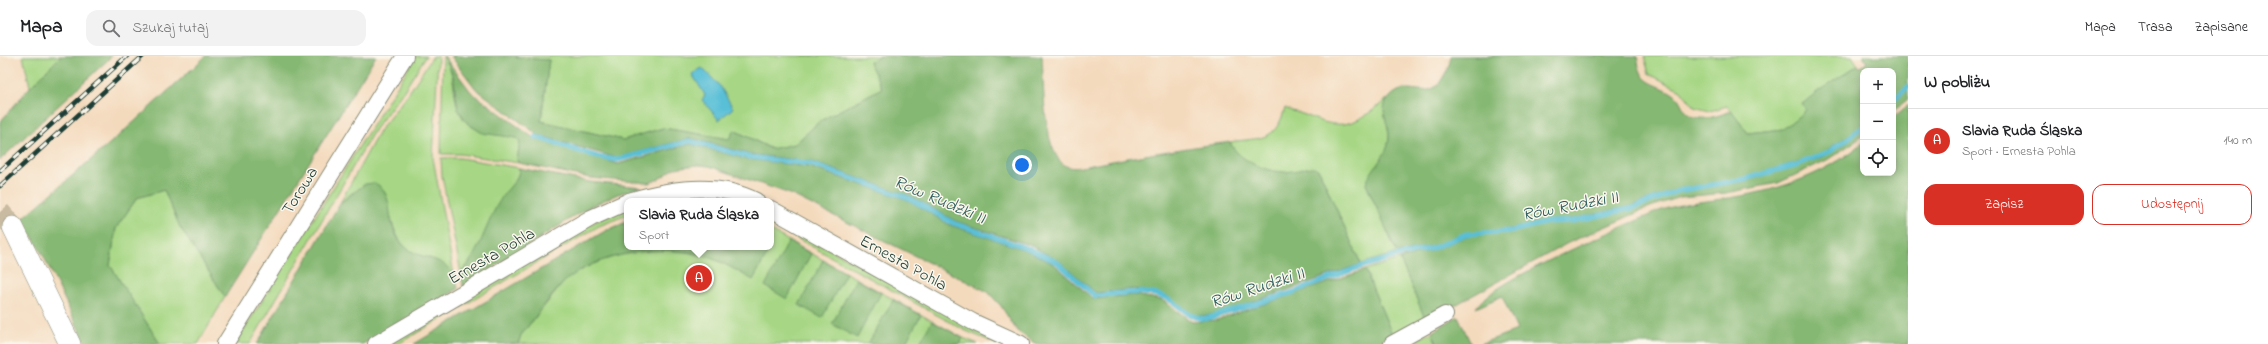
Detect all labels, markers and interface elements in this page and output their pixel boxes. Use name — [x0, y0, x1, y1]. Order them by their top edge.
search box — [86, 10, 366, 46]
text: Mapa — [20, 14, 62, 41]
icon: search — [100, 17, 122, 39]
text: Szukaj tutaj — [132, 17, 208, 39]
text: Mapa — [2085, 17, 2116, 38]
text: Trasa — [2138, 17, 2172, 38]
text: Zapisane — [2194, 17, 2248, 38]
map controls — [1860, 68, 1896, 176]
button: + — [1860, 68, 1896, 104]
text: W pobliżu — [1924, 70, 1990, 95]
button: − — [1860, 104, 1896, 140]
text: Slavia Ruda Śląska — [1962, 120, 2082, 142]
text: A — [1933, 131, 1941, 150]
text: 140 m — [2224, 131, 2252, 150]
button: locate — [1860, 140, 1896, 176]
text: Sport · Ernesta Pohla — [1962, 142, 2076, 161]
your location — [1012, 155, 1032, 175]
street label: Torowa — [276, 162, 325, 220]
water label: Rów Rudzki II — [889, 170, 990, 232]
button: Zapisz — [1924, 184, 2084, 225]
button: Udostępnij — [2092, 184, 2252, 225]
water label: Rów Rudzki II — [1520, 185, 1621, 229]
popup — [624, 198, 774, 250]
text: Slavia Ruda Śląska — [639, 204, 759, 226]
street label: Ernesta Pohla — [444, 221, 540, 291]
text: Sport — [639, 226, 669, 245]
street label: Ernesta Pohla — [855, 229, 952, 298]
water label: Rów Rudzki II — [1207, 261, 1309, 316]
pin: A — [686, 263, 712, 293]

